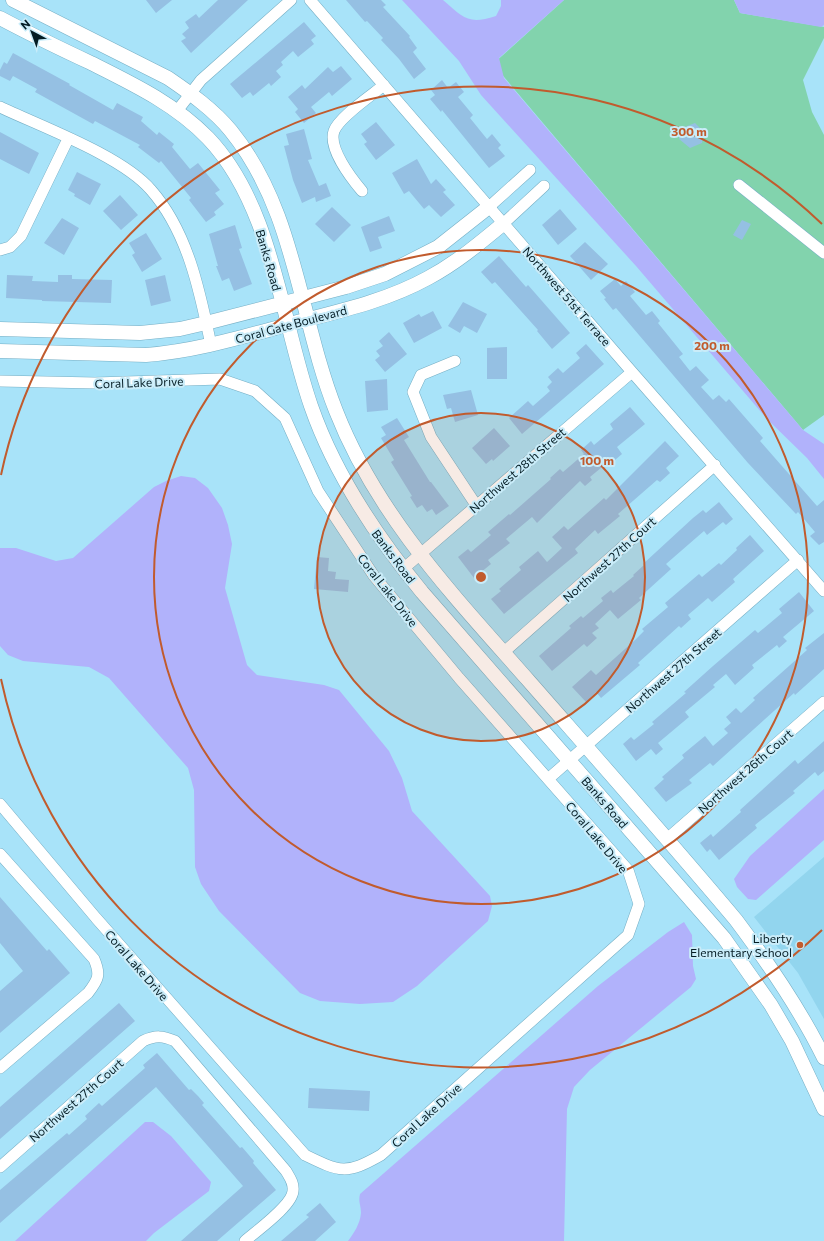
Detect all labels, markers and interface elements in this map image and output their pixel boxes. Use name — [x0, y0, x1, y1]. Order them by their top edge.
north arrow — [12, 12, 52, 52]
text: N — [18, 16, 32, 32]
text: 300 m — [671, 124, 707, 138]
street label: Banks Road — [254, 228, 284, 292]
street label: Northwest 51st Terrace — [520, 244, 614, 348]
street label: Coral Gate Boulevard — [234, 302, 348, 346]
text: 200 m — [694, 338, 730, 352]
street label: Coral Lake Drive — [94, 373, 184, 391]
street label: Northwest 28th Street — [466, 424, 568, 516]
text: 100 m — [580, 453, 614, 467]
street label: Northwest 27th Court — [560, 514, 658, 604]
street label: Banks Road — [369, 527, 419, 585]
street label: Coral Lake Drive — [355, 551, 421, 629]
centre of rings — [474, 570, 488, 584]
street label: Northwest 27th Street — [622, 625, 724, 715]
street label: Northwest 26th Court — [695, 726, 795, 816]
street label: Banks Road — [579, 774, 631, 830]
street label: Coral Lake Drive — [563, 799, 631, 875]
street label: Coral Lake Drive — [103, 927, 171, 1003]
place label: Liberty Elementary School — [690, 931, 792, 959]
marker: Liberty Elementary School — [795, 940, 805, 950]
street label: Northwest 27th Court — [26, 1055, 126, 1145]
street label: Coral Lake Drive — [388, 1080, 464, 1150]

